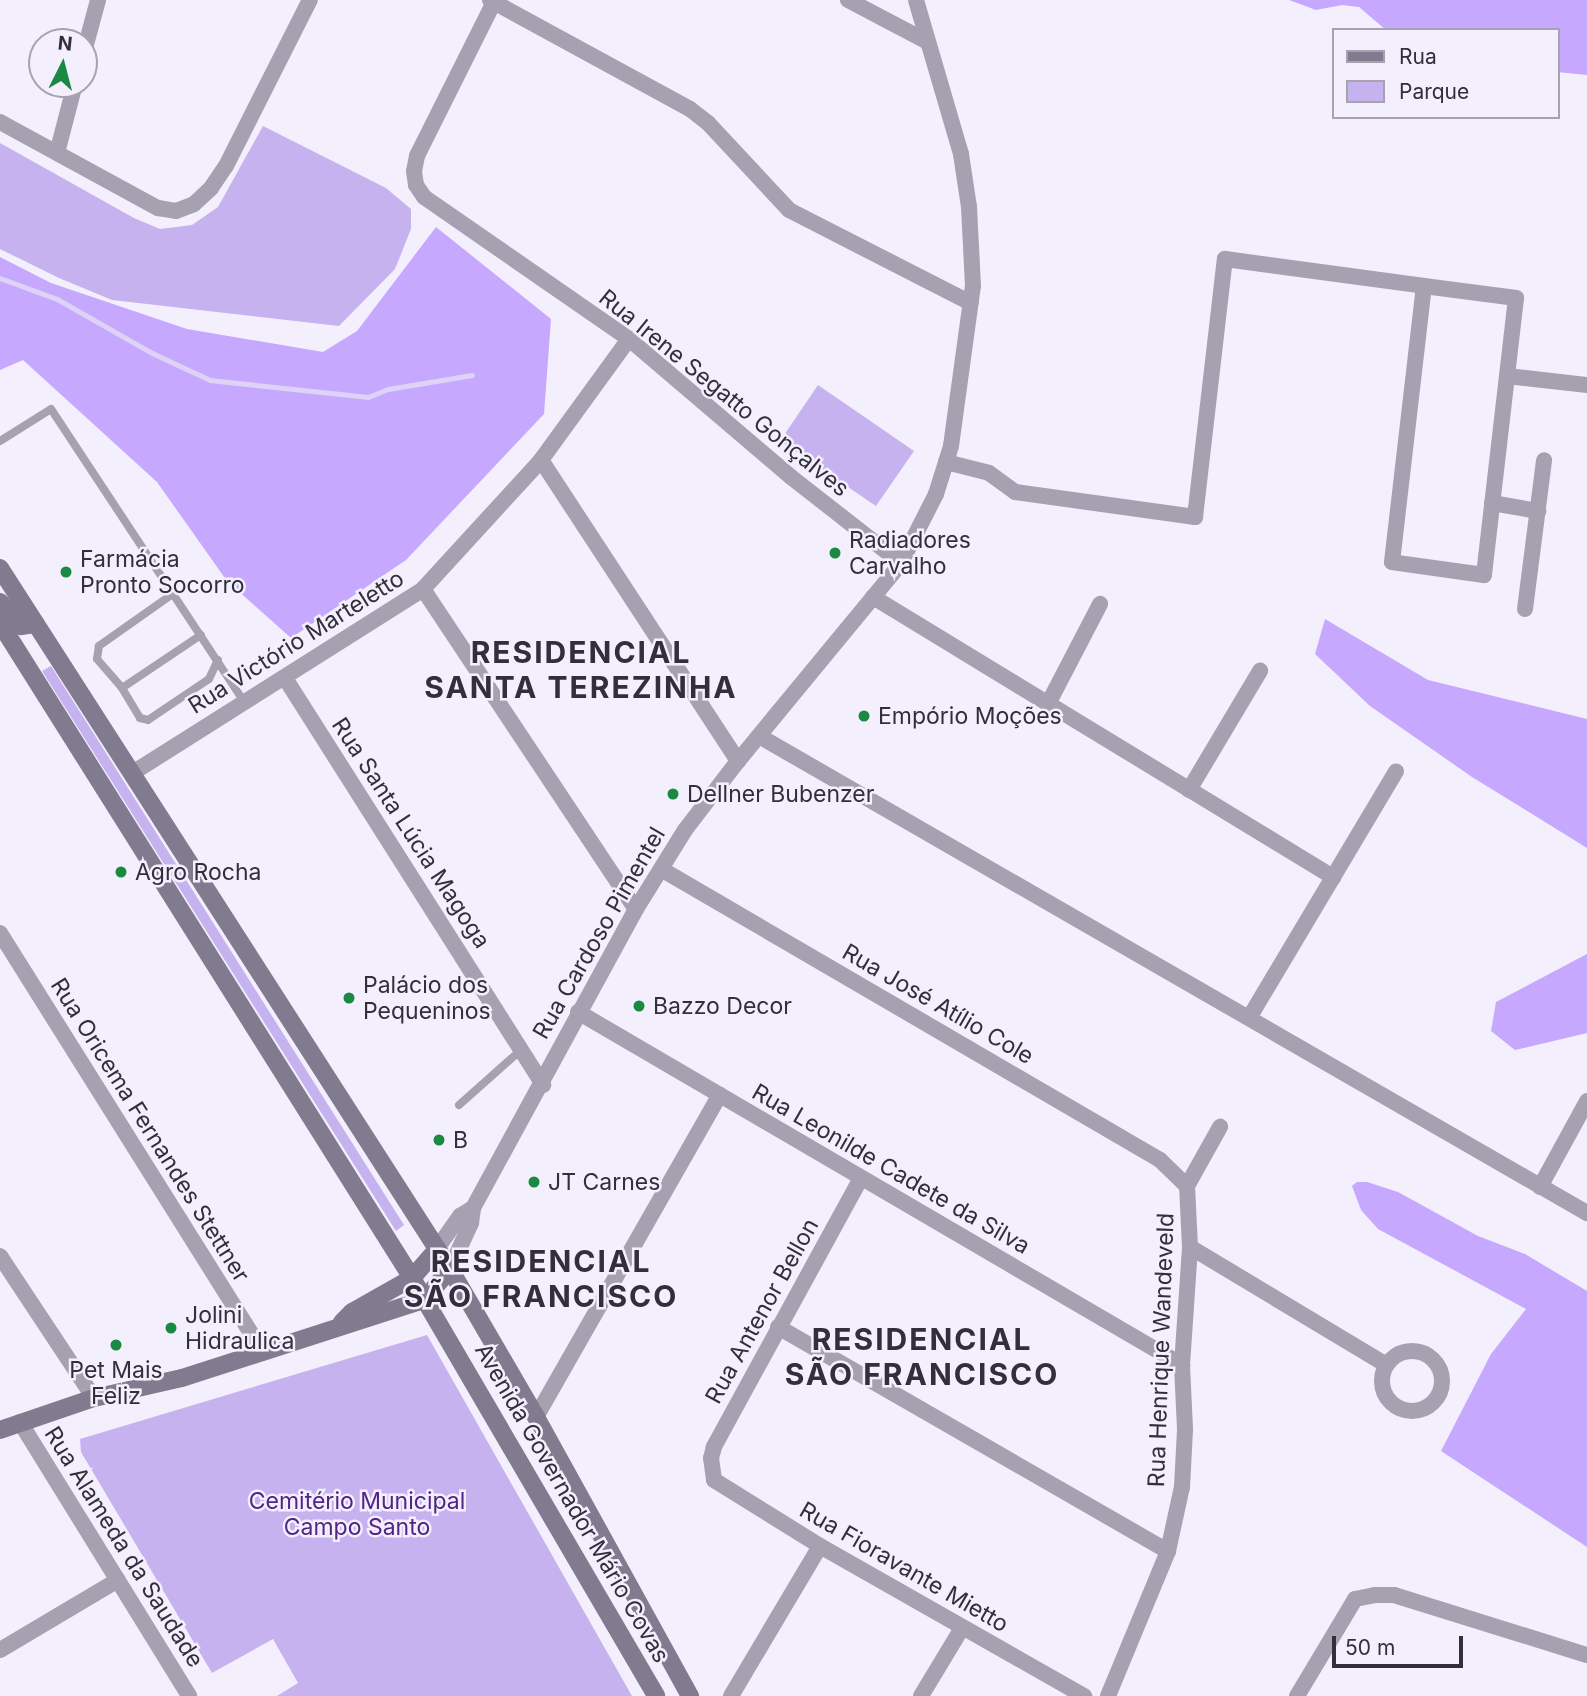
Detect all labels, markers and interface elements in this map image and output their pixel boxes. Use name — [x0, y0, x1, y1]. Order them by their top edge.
north arrow — [28, 28, 98, 98]
legend — [1332, 28, 1559, 119]
text: N — [57, 31, 73, 56]
text: Rua — [1399, 44, 1437, 69]
text: Parque — [1399, 79, 1469, 104]
street label: Rua Irene Segatto Gonçalves — [594, 284, 854, 502]
place label: Radiadores Carvalho — [849, 526, 971, 580]
place label: Farmácia Pronto Socorro — [80, 545, 244, 599]
marker: Radiadores Carvalho — [827, 545, 843, 561]
marker: Farmácia Pronto Socorro — [58, 564, 74, 580]
street label: Rua Victório Marteletto — [183, 564, 409, 720]
district label: RESIDENCIAL SANTA TEREZINHA — [426, 634, 736, 704]
place label: Empório Moções — [878, 702, 1062, 730]
marker: Empório Moções — [856, 708, 872, 724]
street label: Rua Santa Lúcia Magoga — [326, 713, 496, 953]
place label: Dellner Bubenzer — [687, 780, 874, 808]
marker: Dellner Bubenzer — [665, 786, 681, 802]
street label: Rua Cardoso Pimentel — [527, 822, 671, 1044]
place label: Agro Rocha — [135, 858, 261, 886]
marker: Agro Rocha — [113, 864, 129, 880]
street label: Rua José Atílio Cole — [837, 938, 1039, 1070]
place label: Palácio dos Pequeninos — [363, 971, 491, 1025]
street label: Rua Oricema Fernandes Stettner — [45, 973, 255, 1287]
marker: Palácio dos Pequeninos — [341, 990, 357, 1006]
place label: Bazzo Decor — [653, 992, 792, 1020]
marker: Bazzo Decor — [631, 998, 647, 1014]
street label: Rua Leonilde Cadete da Silva — [747, 1078, 1035, 1260]
place label: B — [453, 1126, 468, 1154]
marker: B — [431, 1132, 447, 1148]
place label: JT Carnes — [548, 1168, 660, 1196]
marker: JT Carnes — [526, 1174, 542, 1190]
street label: Rua Henrique Wandeveld — [1142, 1212, 1180, 1488]
street label: Rua Antenor Bellon — [700, 1214, 824, 1408]
district label: RESIDENCIAL SÃO FRANCISCO — [405, 1243, 677, 1314]
place label: Jolini Hidraulica — [185, 1301, 294, 1355]
marker: Jolini Hidraulica — [163, 1320, 179, 1336]
district label: RESIDENCIAL SÃO FRANCISCO — [786, 1321, 1058, 1392]
marker: Pet Mais Feliz — [108, 1337, 124, 1353]
street label: Avenida Governador Mário Covas — [469, 1338, 675, 1668]
place label: Pet Mais Feliz — [69, 1356, 163, 1410]
street label: Rua Alameda da Saudade — [39, 1422, 209, 1672]
park label: Cemitério Municipal Campo Santo — [249, 1487, 465, 1541]
street label: Rua Fioravante Mietto — [795, 1496, 1013, 1638]
scale bar — [1335, 1622, 1466, 1666]
text: 50 m — [1345, 1635, 1395, 1660]

